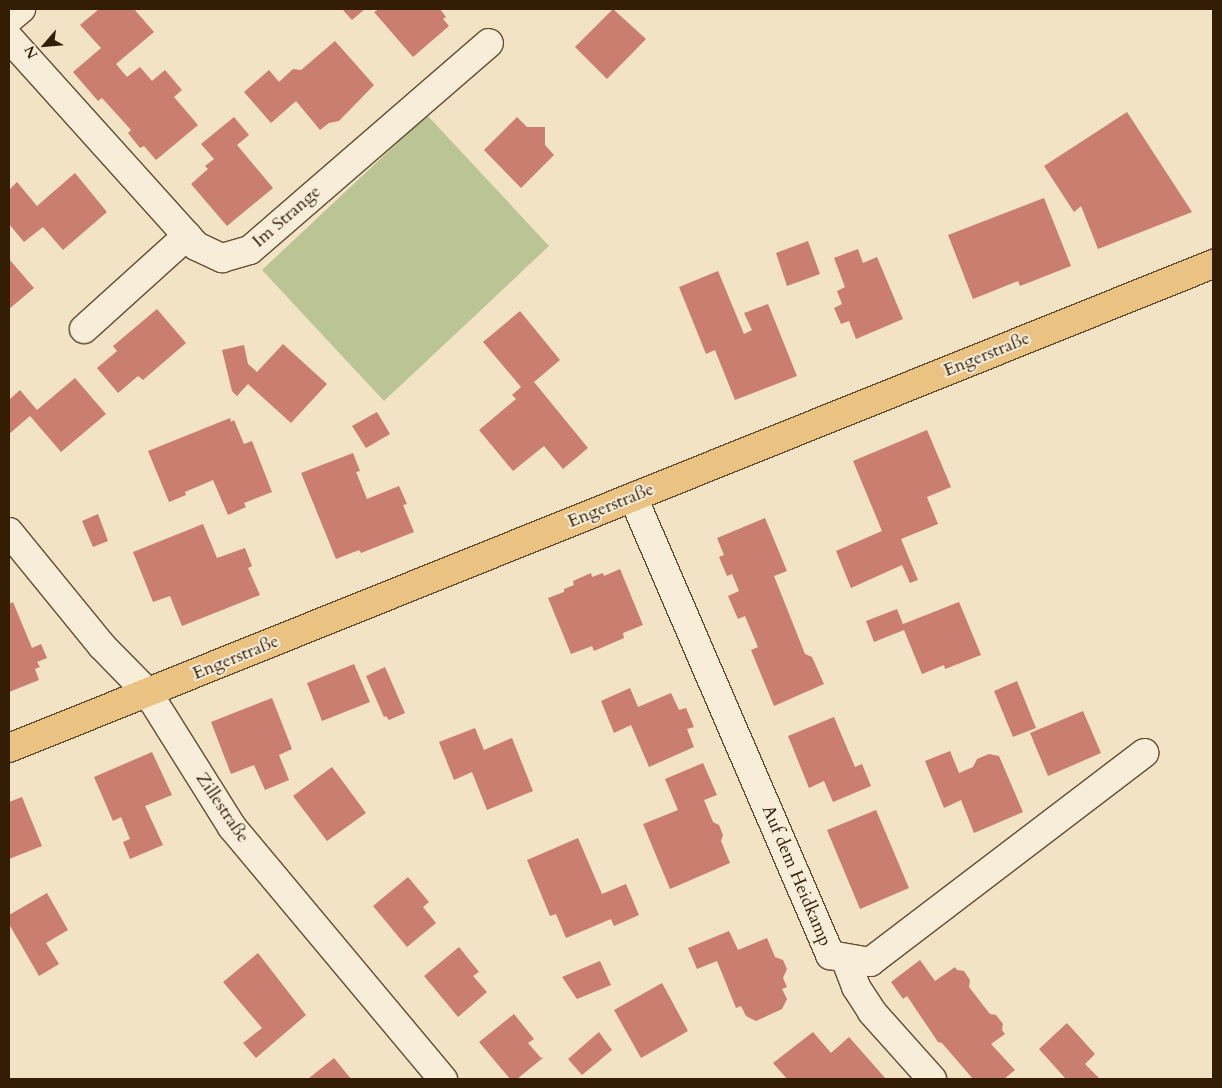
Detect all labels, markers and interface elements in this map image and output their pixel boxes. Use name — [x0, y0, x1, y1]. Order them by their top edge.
north arrow — [20, 20, 70, 70]
text: N — [20, 42, 42, 62]
street label: Im Strange — [248, 181, 326, 253]
street label: Engerstraße — [941, 328, 1033, 382]
street label: Engerstraße — [565, 479, 657, 533]
street label: Engerstraße — [190, 631, 282, 685]
street label: Zillestraße — [191, 769, 253, 847]
street label: Auf dem Heidkamp — [757, 802, 835, 950]

